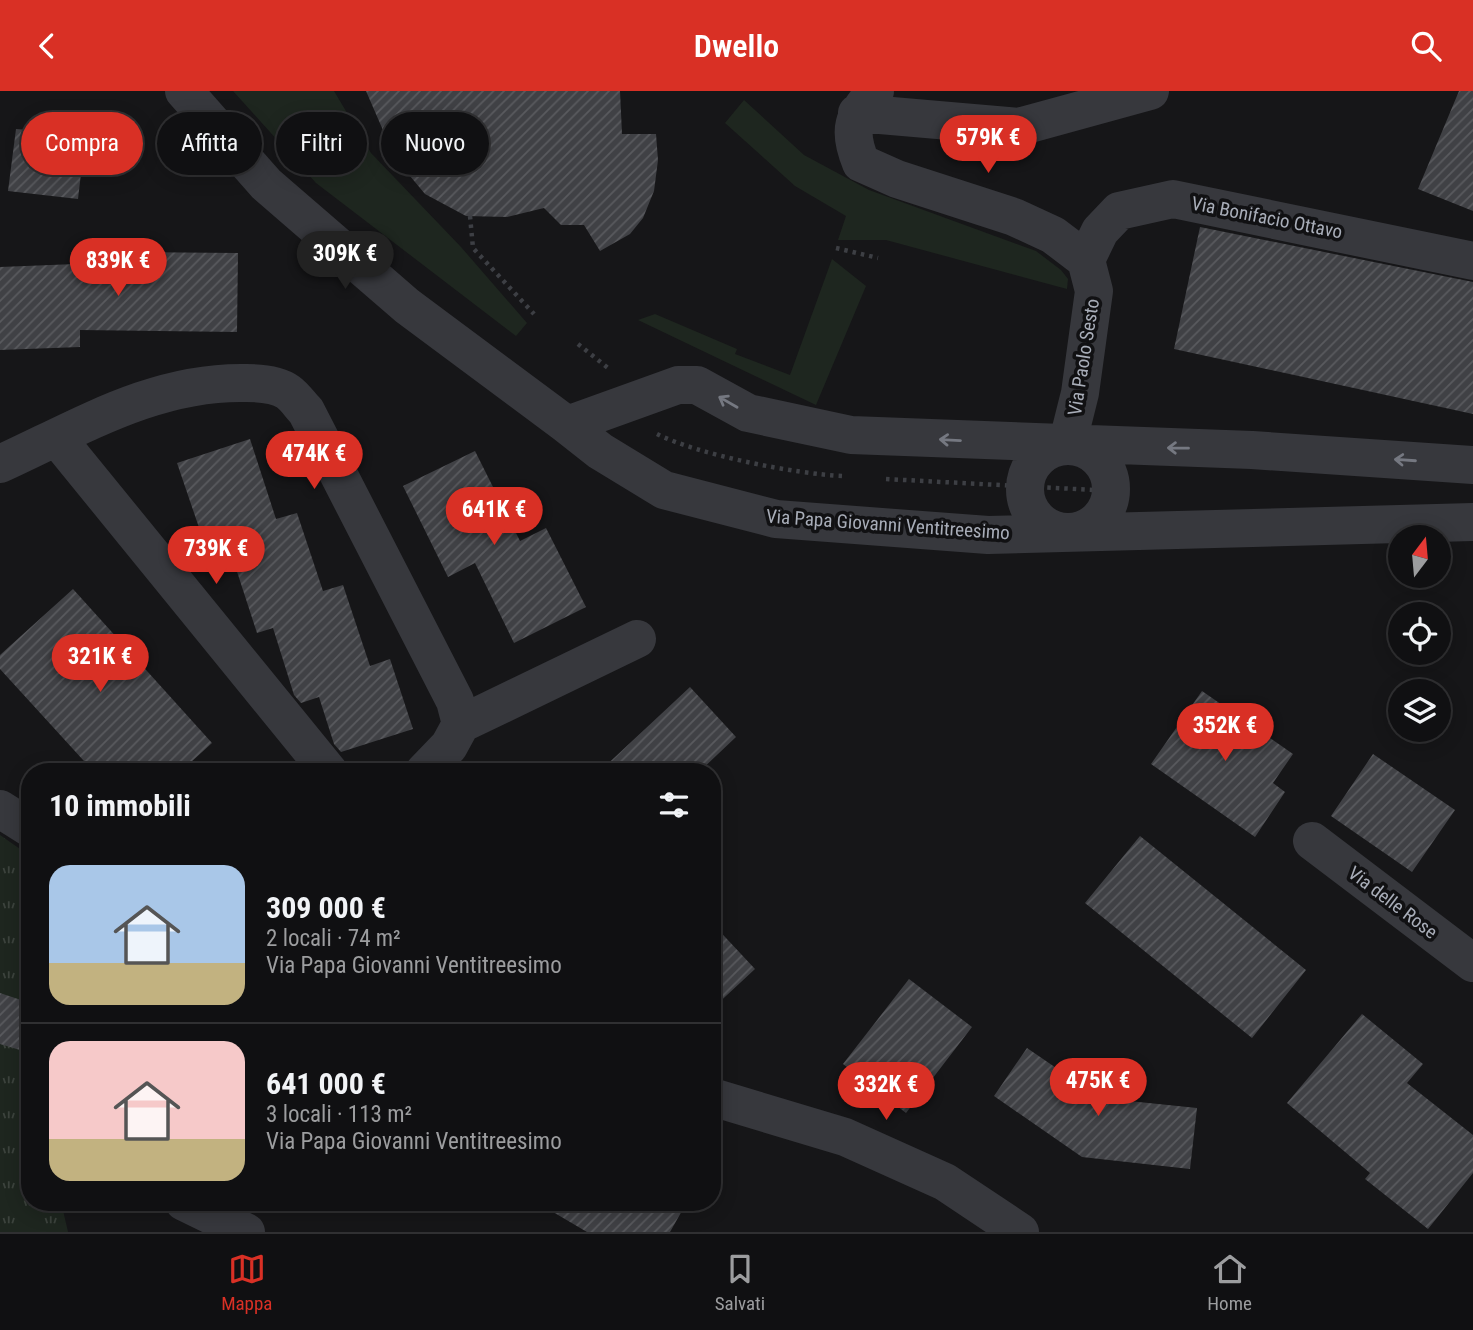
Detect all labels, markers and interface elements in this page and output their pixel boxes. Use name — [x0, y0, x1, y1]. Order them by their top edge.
icon: back — [28, 27, 66, 65]
text: Dwello — [694, 27, 779, 65]
icon: search — [1407, 27, 1445, 65]
chip: Compra — [21, 112, 143, 175]
chip: Affitta — [157, 112, 262, 175]
chip: Filtri — [276, 112, 367, 175]
chip: Nuovo — [381, 112, 489, 175]
pin: 579K € — [931, 115, 1045, 175]
text: 579K € — [956, 124, 1020, 151]
street label: Via Bonifacio Ottavo — [1189, 192, 1344, 243]
pin: 309K € — [288, 231, 402, 291]
pin: 839K € — [61, 239, 175, 298]
text: 309K € — [313, 240, 377, 267]
text: 839K € — [86, 247, 150, 274]
street label: Via Paolo Sesto — [1063, 297, 1104, 417]
one-way arrow — [719, 394, 739, 408]
pin: 474K € — [257, 431, 371, 491]
one-way arrow — [939, 433, 962, 446]
text: 474K € — [282, 440, 346, 467]
one-way arrow — [1167, 441, 1190, 455]
one-way arrow — [1394, 454, 1417, 467]
pin: 641K € — [437, 487, 551, 547]
text: 641K € — [462, 496, 526, 523]
street label: Via Papa Giovanni Ventitreesimo — [765, 505, 1011, 544]
north arrow — [1388, 525, 1451, 588]
map controls — [1388, 525, 1451, 742]
pin: 739K € — [159, 526, 273, 586]
text: 739K € — [184, 535, 248, 562]
button: locate — [1388, 602, 1451, 665]
pin: 321K € — [43, 635, 157, 694]
text: 321K € — [68, 643, 132, 670]
button: layers — [1388, 679, 1451, 742]
pin: 352K € — [1168, 703, 1282, 763]
text: 352K € — [1193, 712, 1257, 739]
icon: filters — [655, 786, 693, 824]
text: 10 immobili — [49, 788, 191, 823]
street label: Via delle Rose — [1343, 861, 1442, 944]
text: 309 000 € — [266, 890, 386, 925]
icon: home — [105, 893, 189, 977]
text: 2 locali · 74 m² — [266, 925, 401, 952]
text: Via Papa Giovanni Ventitreesimo — [266, 952, 562, 979]
pin: 475K € — [1041, 1059, 1155, 1118]
pin: 332K € — [829, 1063, 943, 1122]
text: 641 000 € — [266, 1066, 386, 1101]
text: 475K € — [1066, 1067, 1130, 1094]
icon: home — [105, 1069, 189, 1153]
text: 332K € — [854, 1071, 918, 1098]
text: 3 locali · 113 m² — [266, 1101, 412, 1128]
text: Via Papa Giovanni Ventitreesimo — [266, 1128, 562, 1155]
tab: Mappa — [221, 1250, 272, 1315]
tab: Salvati — [715, 1250, 765, 1315]
tab: Home — [1207, 1250, 1252, 1315]

